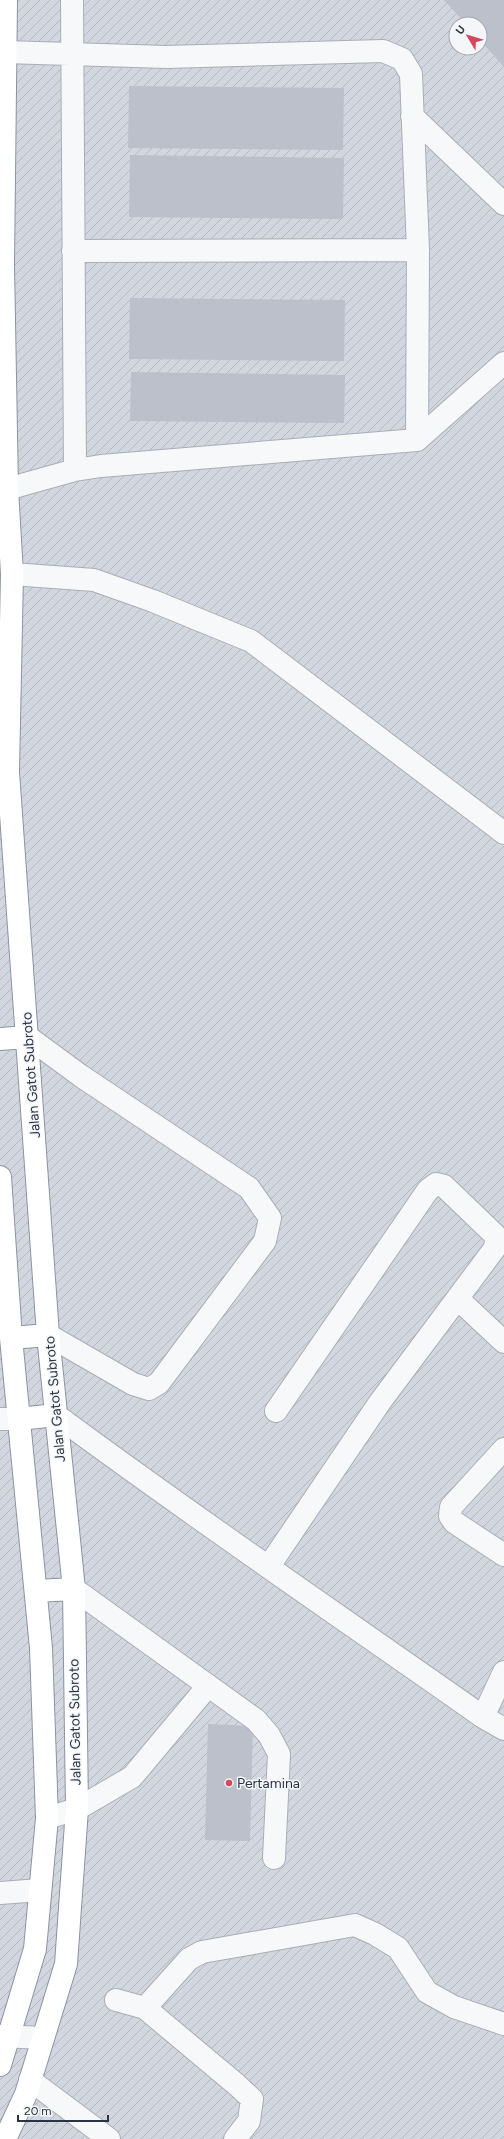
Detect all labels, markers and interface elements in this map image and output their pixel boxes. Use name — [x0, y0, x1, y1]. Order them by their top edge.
north arrow — [448, 16, 488, 56]
text: U — [453, 23, 468, 37]
street label: Jalan Gatot Subroto — [18, 1011, 44, 1139]
street label: Jalan Gatot Subroto — [41, 1335, 69, 1463]
street label: Jalan Gatot Subroto — [65, 1659, 85, 1785]
place label: Pertamina — [237, 1775, 300, 1792]
marker: Pertamina — [224, 1778, 234, 1788]
scale bar — [18, 2097, 108, 2123]
text: 20 m — [24, 2104, 52, 2118]

